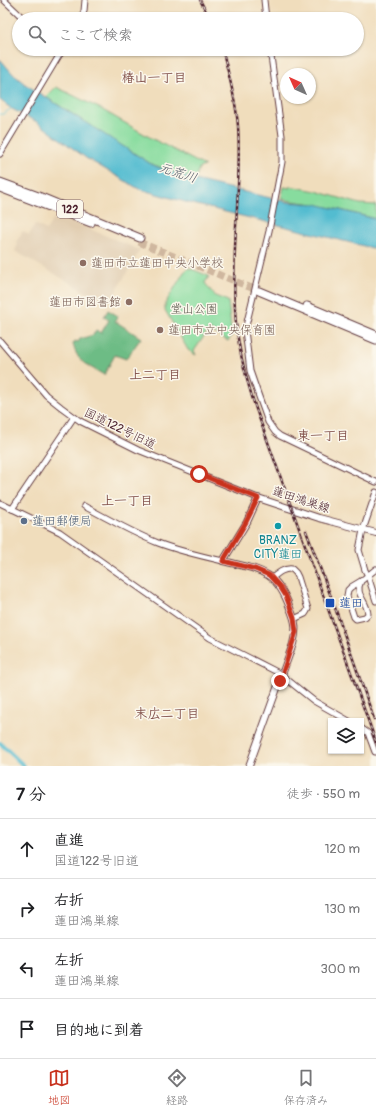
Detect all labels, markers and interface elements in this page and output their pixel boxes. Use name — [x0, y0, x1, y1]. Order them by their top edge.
search box — [12, 12, 364, 56]
icon: search — [26, 23, 48, 45]
text: ここで検索 — [58, 26, 133, 45]
north arrow — [280, 68, 316, 104]
district label: 椿山一丁目 — [121, 70, 187, 86]
water label: 元荒川 — [157, 159, 199, 187]
road number: 122 — [57, 200, 83, 218]
place label: 蓮田市立蓮田中央小学校 — [91, 256, 223, 271]
marker: 蓮田市立蓮田中央小学校 — [78, 258, 88, 268]
place label: 蓮田市図書館 — [49, 295, 121, 310]
marker: 蓮田市図書館 — [124, 297, 134, 307]
park label: 堂山公園 — [170, 302, 218, 317]
place label: 蓮田市立中央保育園 — [168, 323, 276, 338]
marker: 蓮田市立中央保育園 — [155, 325, 165, 335]
district label: 上二丁目 — [129, 367, 181, 383]
street label: 国道122号旧道 — [82, 405, 158, 453]
district label: 東一丁目 — [297, 428, 349, 444]
route start — [190, 465, 208, 483]
street label: 蓮田鴻巣線 — [270, 484, 332, 516]
district label: 上一丁目 — [101, 493, 153, 509]
place label: 蓮田郵便局 — [32, 514, 92, 529]
marker: 蓮田郵便局 — [19, 516, 29, 526]
marker: BRANZ CITY蓮田 — [273, 521, 283, 531]
place label: BRANZ CITY蓮田 — [254, 533, 302, 562]
place label: 蓮田 — [339, 596, 363, 611]
marker: 蓮田 — [324, 597, 336, 609]
route end — [271, 672, 289, 690]
district label: 末広二丁目 — [134, 706, 200, 722]
map controls — [328, 718, 364, 754]
button: layers — [328, 718, 364, 754]
text: 7 分 — [16, 784, 46, 805]
text: 徒歩 · 550 m — [287, 786, 360, 802]
text: 直進 — [54, 831, 84, 850]
icon: ahead — [16, 838, 38, 860]
text: 120 m — [324, 841, 360, 857]
text: 国道122号旧道 — [54, 853, 139, 869]
text: 右折 — [54, 891, 84, 910]
icon: right — [16, 898, 38, 920]
text: 130 m — [324, 901, 360, 917]
text: 蓮田鴻巣線 — [54, 913, 119, 929]
text: 左折 — [54, 951, 84, 970]
icon: left — [16, 958, 38, 980]
text: 300 m — [321, 961, 360, 977]
text: 蓮田鴻巣線 — [54, 973, 119, 989]
icon: arrive — [16, 1018, 38, 1040]
text: 目的地に到着 — [54, 1021, 144, 1040]
tab: 地図 — [48, 1067, 70, 1107]
tab: 経路 — [166, 1067, 188, 1107]
tab: 保存済み — [284, 1067, 328, 1107]

